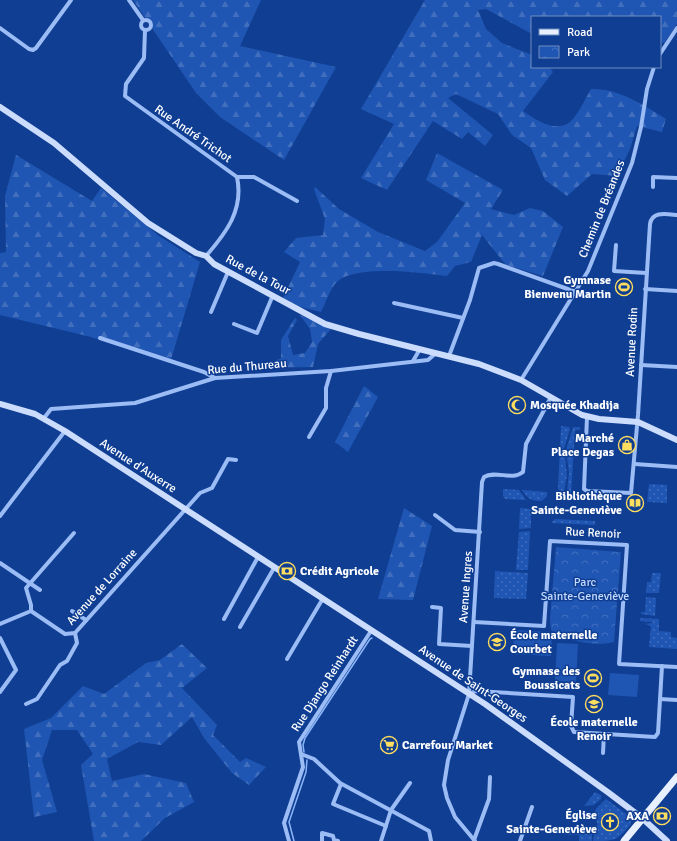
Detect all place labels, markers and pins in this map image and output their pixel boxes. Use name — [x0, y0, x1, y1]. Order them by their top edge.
place label: Gymnase Bienvenu Martin — [524, 273, 611, 302]
sports icon: Gymnase Bienvenu Martin — [614, 277, 634, 297]
mosque icon: Mosquée Khadija — [507, 395, 527, 415]
place label: Mosquée Khadija — [530, 398, 619, 413]
place label: Marché Place Degas — [551, 431, 615, 460]
shop icon: Marché Place Degas — [617, 435, 637, 455]
place label: Bibliothèque Sainte-Geneviève — [531, 489, 622, 518]
library icon: Bibliothèque Sainte-Geneviève — [625, 493, 645, 513]
bank icon: Crédit Agricole — [277, 561, 297, 581]
place label: Crédit Agricole — [300, 564, 379, 579]
place label: École maternelle Courbet — [510, 628, 598, 657]
school or university icon: École maternelle Courbet — [487, 632, 507, 652]
place label: Gymnase des Boussicats — [512, 664, 581, 693]
sports icon: Gymnase des Boussicats — [583, 668, 603, 688]
school or university icon: École maternelle Renoir — [584, 694, 604, 714]
place label: École maternelle Renoir — [550, 715, 638, 744]
supermarket icon: Carrefour Market — [379, 735, 399, 755]
place label: Carrefour Market — [402, 738, 493, 753]
bank icon: AXA — [652, 806, 672, 826]
place label: Église Sainte-Geneviève — [506, 808, 597, 837]
place label: AXA — [626, 809, 649, 824]
church icon: Église Sainte-Geneviève — [600, 812, 620, 832]

